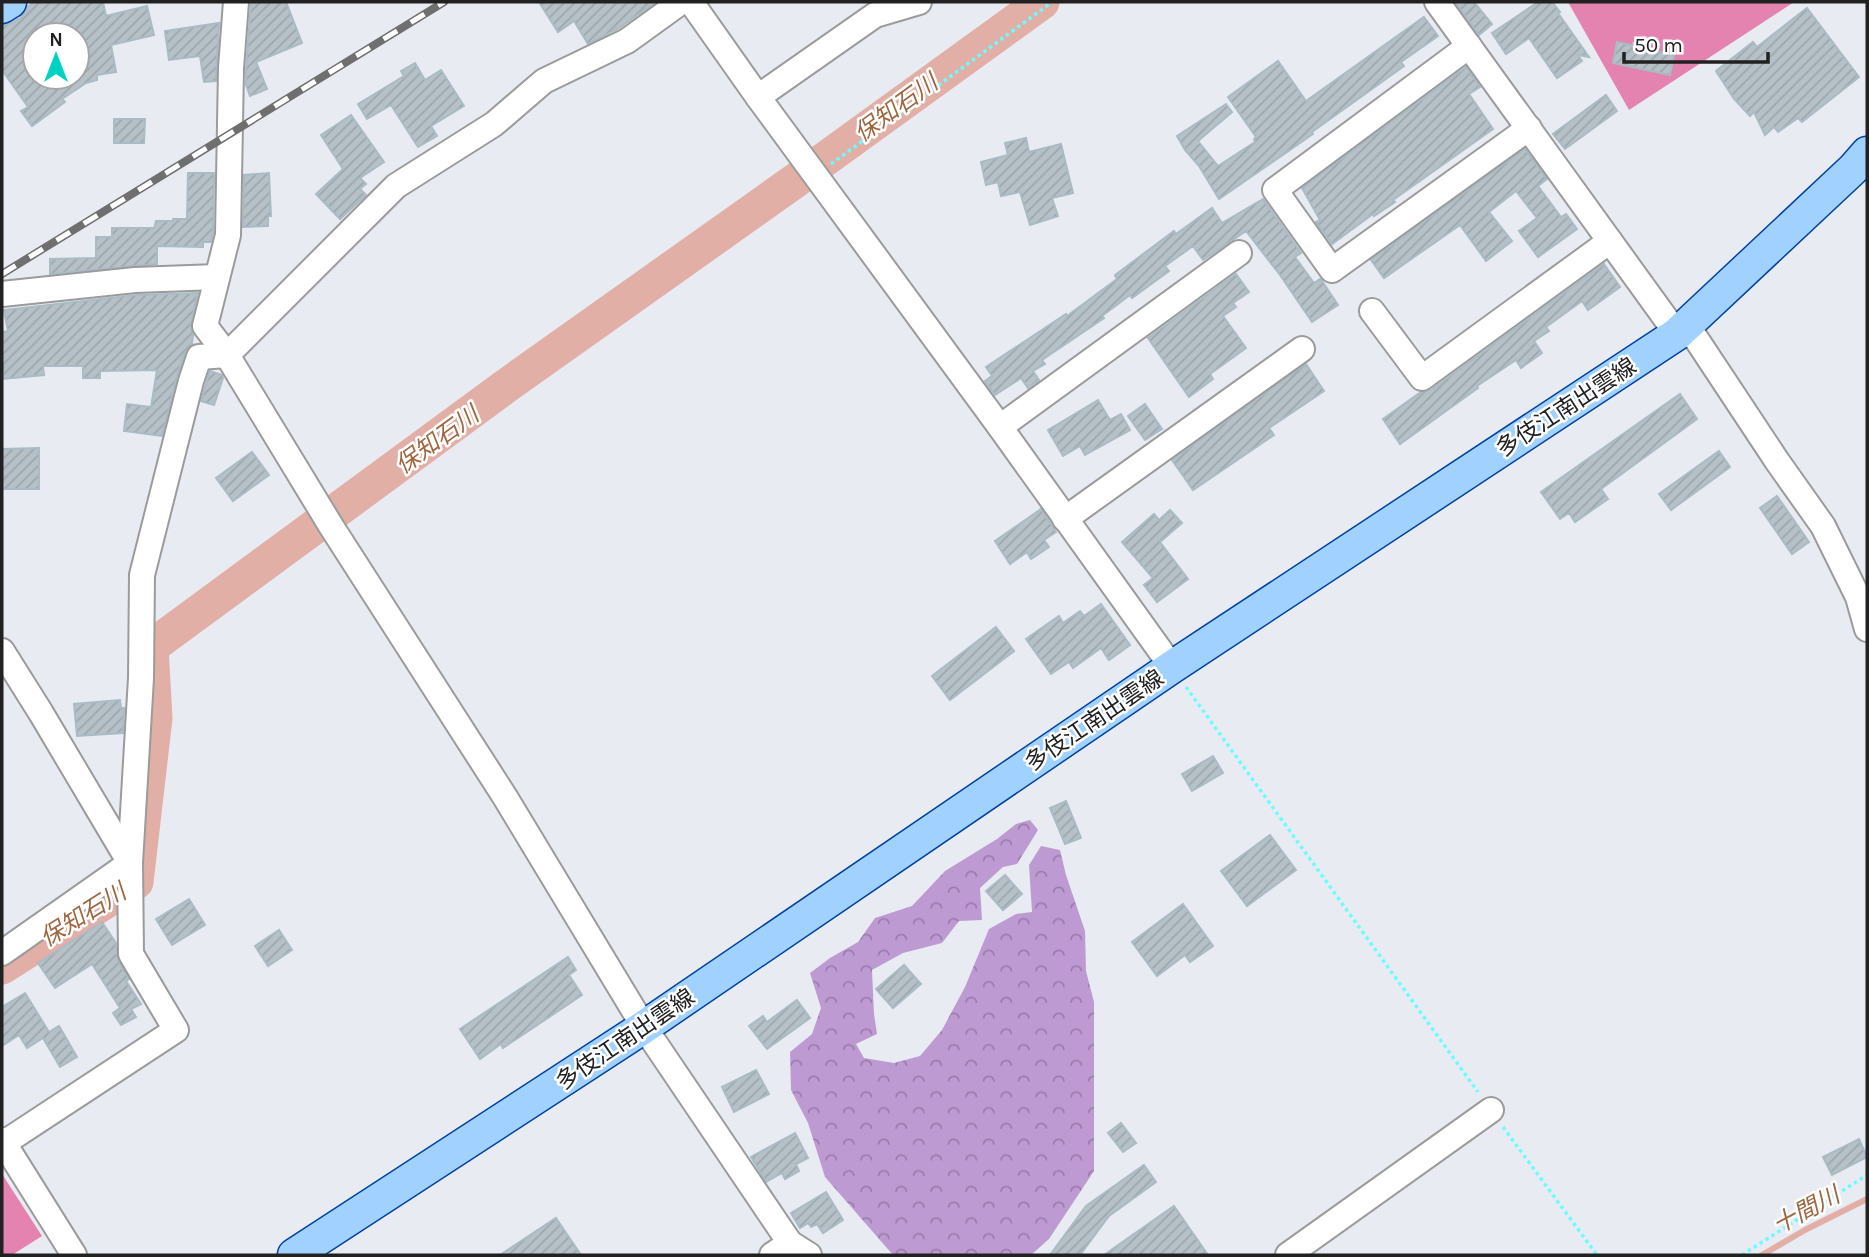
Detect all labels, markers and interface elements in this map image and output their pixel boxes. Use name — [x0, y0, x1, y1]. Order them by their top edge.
north arrow — [21, 21, 91, 91]
scale bar — [1624, 21, 1768, 65]
text: N — [49, 29, 63, 51]
text: 50 m — [1634, 33, 1683, 57]
water label: 保知石川 — [849, 67, 945, 148]
street label: 多伎江南出雲線 — [1491, 352, 1641, 463]
water label: 保知石川 — [390, 399, 486, 480]
street label: 多伎江南出雲線 — [1020, 664, 1169, 777]
water label: 保知石川 — [35, 876, 134, 952]
street label: 多伎江南出雲線 — [551, 983, 700, 1096]
water label: 十間川 — [1768, 1179, 1847, 1239]

